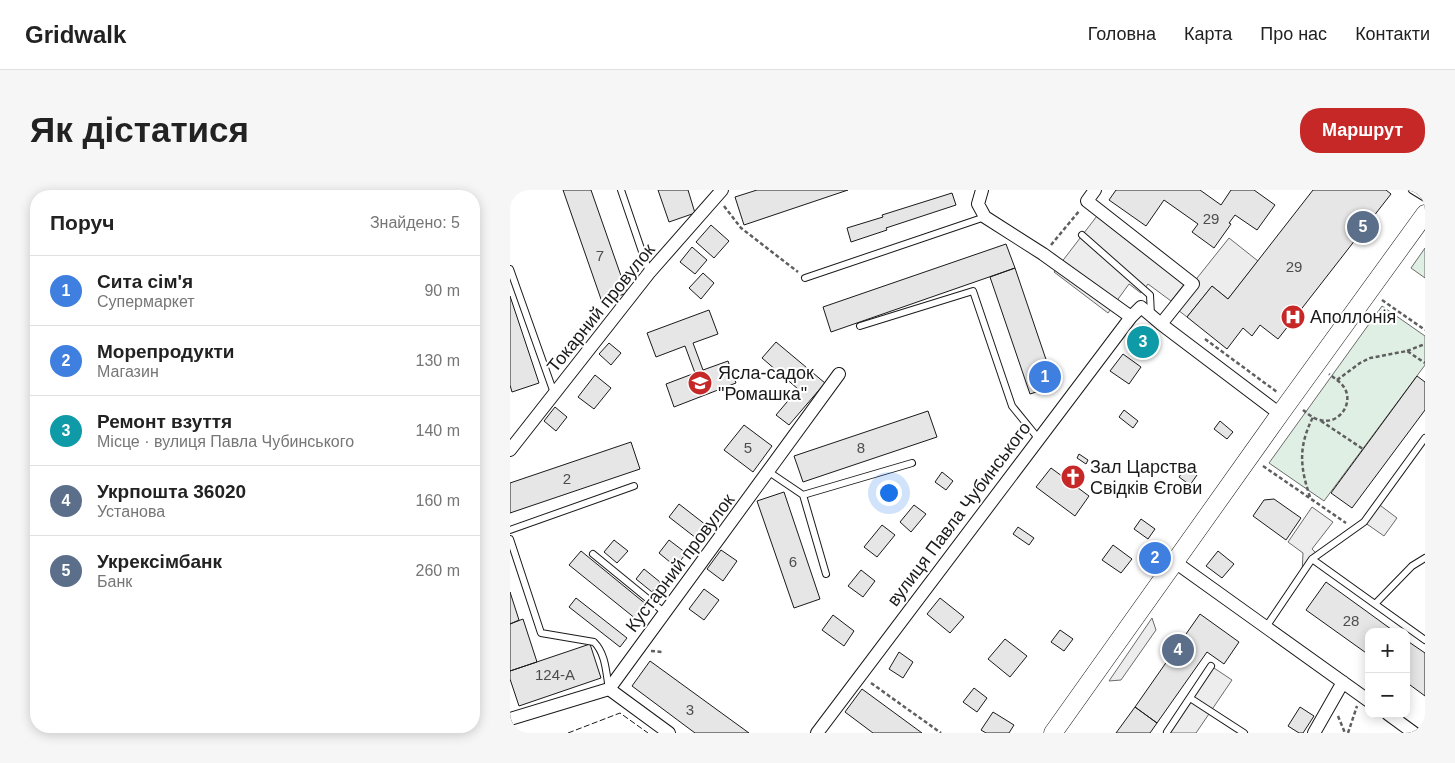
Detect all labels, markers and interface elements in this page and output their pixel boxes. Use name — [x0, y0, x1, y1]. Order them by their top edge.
text: Gridwalk — [25, 21, 126, 48]
text: Головна — [1088, 24, 1156, 44]
text: Карта — [1184, 24, 1232, 44]
text: Про нас — [1260, 24, 1327, 44]
text: Контакти — [1355, 24, 1430, 44]
button: Маршрут — [1300, 108, 1425, 153]
text: Як дістатися — [30, 110, 249, 149]
pin: 5 — [1347, 208, 1379, 246]
house number: 29 — [1203, 210, 1219, 227]
text: Поруч — [50, 211, 114, 234]
text: Знайдено: 5 — [370, 214, 460, 231]
street label: Токарний провулок — [543, 240, 659, 376]
house number: 7 — [596, 247, 604, 264]
house number: 29 — [1286, 258, 1302, 275]
text: Сита сім'я — [97, 271, 193, 292]
text: 1 — [62, 282, 70, 299]
text: 90 m — [424, 282, 460, 299]
text: Супермаркет — [97, 293, 195, 310]
hospital icon: Аполлонія — [1280, 304, 1306, 330]
place label: Аполлонія — [1310, 307, 1396, 327]
pin: 3 — [1127, 323, 1159, 361]
text: Морепродукти — [97, 341, 234, 362]
text: 2 — [62, 352, 70, 369]
text: 130 m — [416, 352, 460, 369]
pin: 1 — [1029, 358, 1061, 396]
text: Магазин — [97, 363, 159, 380]
place label: Ясла-садок "Ромашка" — [718, 363, 814, 404]
school or university icon: Ясла-садок "Ромашка" — [687, 370, 713, 396]
text: Ремонт взуття — [97, 411, 232, 432]
street label: вулиця Павла Чубинського — [883, 418, 1035, 610]
text: 3 — [62, 422, 70, 439]
text: 140 m — [416, 422, 460, 439]
text: Місце · вулиця Павла Чубинського — [97, 433, 354, 450]
house number: 5 — [744, 439, 752, 456]
house number: 8 — [857, 439, 865, 456]
place label: Зал Царства Cвідків Єгови — [1090, 457, 1202, 498]
church icon: Зал Царства Cвідків Єгови — [1060, 464, 1086, 490]
house number: 2 — [563, 470, 571, 487]
your location — [876, 480, 902, 506]
text: Укрпошта 36020 — [97, 481, 246, 502]
street label: Кустарний провулок — [622, 490, 738, 636]
text: 4 — [62, 492, 70, 509]
text: 160 m — [416, 492, 460, 509]
text: Установа — [97, 503, 165, 520]
pin: 2 — [1139, 539, 1171, 577]
text: Укрексімбанк — [97, 551, 222, 572]
house number: 6 — [789, 553, 797, 570]
text: 5 — [62, 562, 70, 579]
text: 260 m — [416, 562, 460, 579]
text: Банк — [97, 573, 132, 590]
house number: 28 — [1343, 612, 1359, 629]
map controls — [1365, 628, 1410, 718]
button: + — [1365, 628, 1410, 673]
pin: 4 — [1162, 631, 1194, 669]
house number: 124-А — [535, 666, 575, 683]
button: − — [1365, 673, 1410, 718]
house number: 3 — [686, 701, 694, 718]

